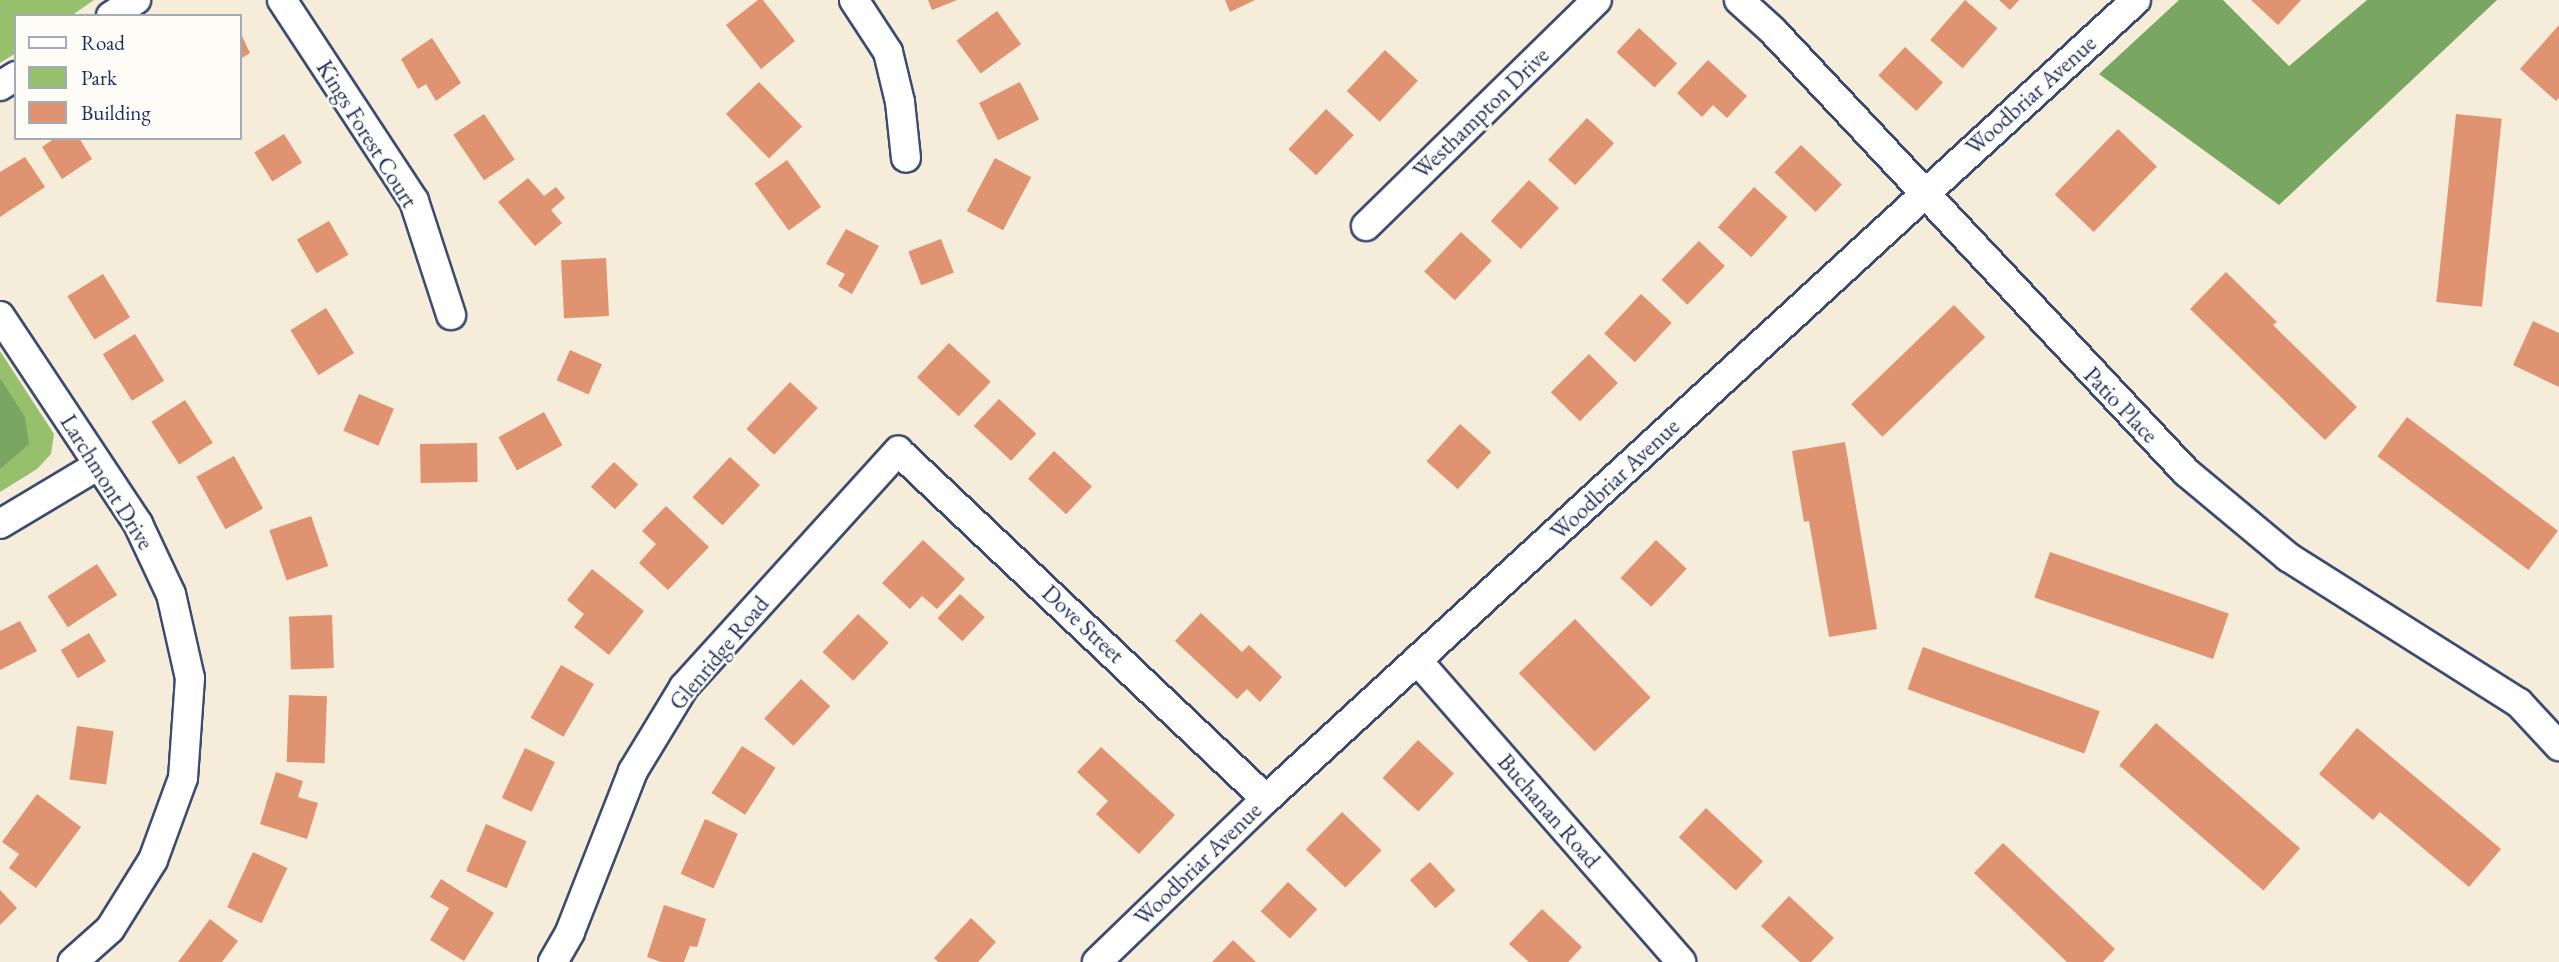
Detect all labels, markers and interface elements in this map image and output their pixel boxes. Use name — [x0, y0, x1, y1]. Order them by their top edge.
legend — [14, 14, 242, 140]
text: Road — [81, 29, 125, 56]
street label: Woodbriar Avenue — [1960, 29, 2102, 161]
street label: Westhampton Drive — [1407, 41, 1555, 185]
street label: Kings Forest Court — [311, 55, 423, 213]
text: Park — [81, 64, 117, 91]
text: Building — [81, 99, 151, 126]
street label: Patio Place — [2078, 361, 2164, 449]
street label: Larchmont Drive — [55, 409, 159, 555]
street label: Woodbriar Avenue — [1545, 412, 1685, 546]
street label: Dove Street — [1036, 579, 1130, 669]
street label: Glenridge Road — [663, 590, 775, 716]
street label: Buchanan Road — [1492, 748, 1606, 874]
street label: Woodbriar Avenue — [1129, 796, 1267, 932]

